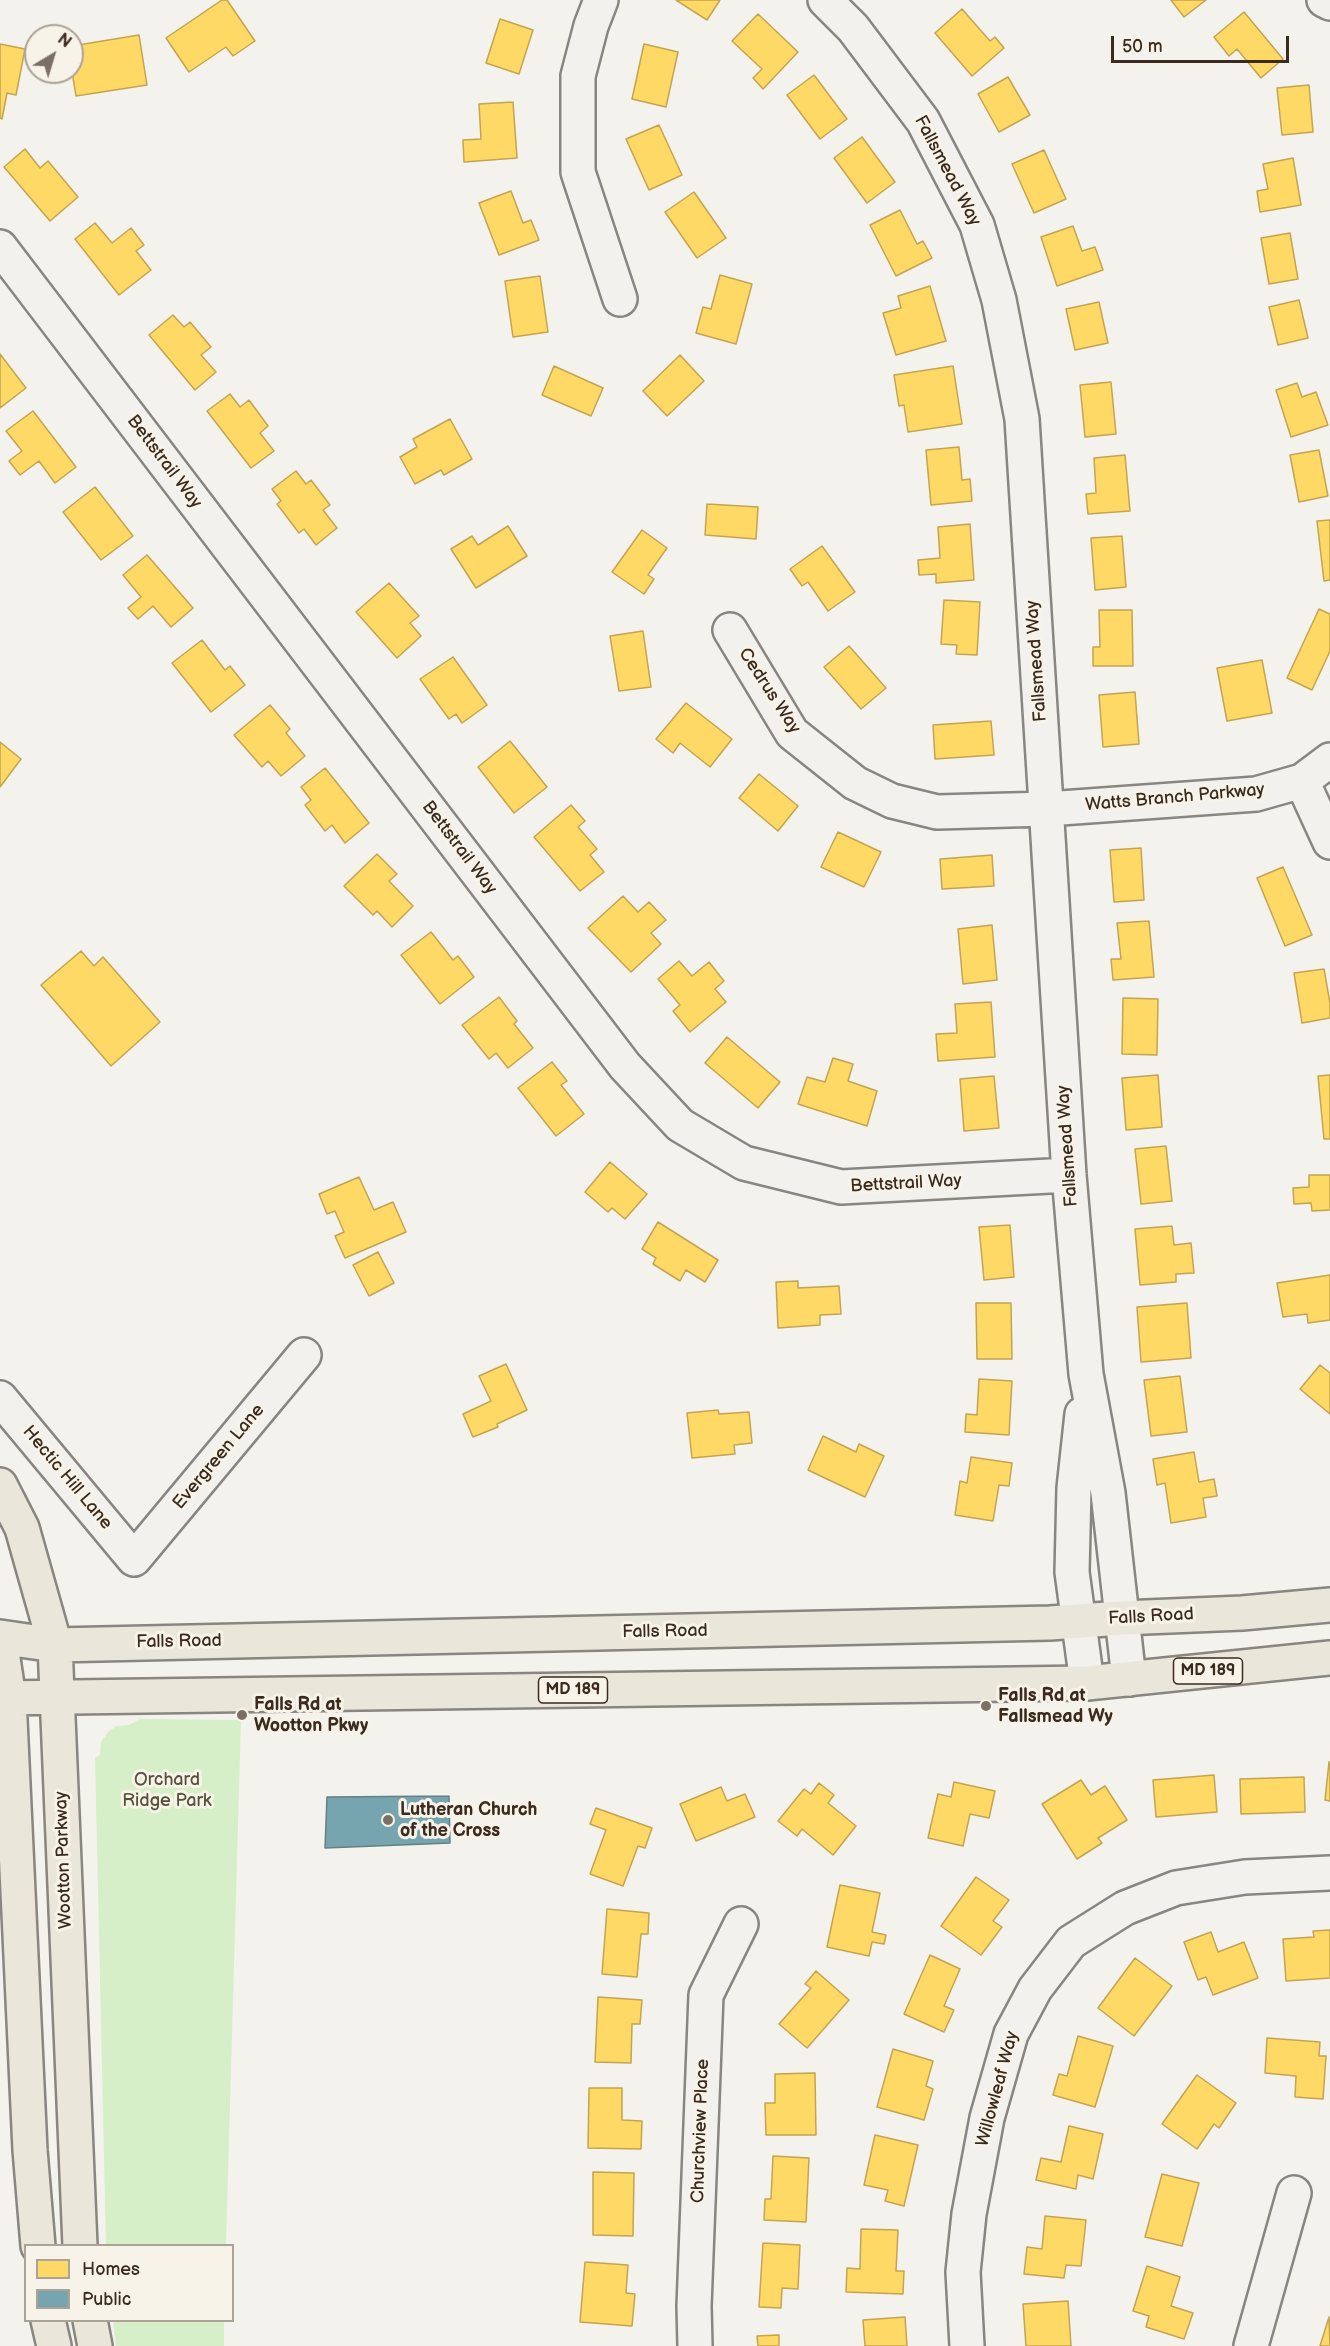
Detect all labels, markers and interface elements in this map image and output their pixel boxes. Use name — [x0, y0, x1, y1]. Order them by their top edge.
north arrow — [24, 24, 84, 84]
scale bar — [1114, 24, 1292, 62]
text: N — [54, 30, 75, 52]
text: 50 m — [1122, 36, 1163, 57]
street label: Fallsmead Way — [909, 112, 985, 230]
street label: Bettstrail Way — [122, 411, 206, 513]
street label: Fallsmead Way — [1022, 599, 1052, 723]
street label: Cedrus Way — [733, 644, 805, 738]
street label: Watts Branch Parkway — [1084, 779, 1266, 817]
street label: Bettstrail Way — [417, 797, 501, 899]
street label: Fallsmead Way — [1053, 1084, 1083, 1208]
street label: Bettstrail Way — [850, 1170, 962, 1198]
street label: Evergreen Lane — [169, 1400, 269, 1514]
street label: Hectic Hill Lane — [17, 1422, 117, 1534]
street label: Falls Road — [1108, 1604, 1194, 1630]
street label: Falls Road — [622, 1620, 708, 1644]
street label: Falls Road — [136, 1630, 222, 1654]
road number: MD 189 — [1174, 1658, 1242, 1684]
road number: MD 189 — [538, 1677, 608, 1703]
place label: Falls Rd at Fallsmead Wy — [998, 1685, 1113, 1728]
place label: Falls Rd at Wootton Pkwy — [254, 1694, 368, 1736]
marker: Falls Rd at Fallsmead Wy — [979, 1699, 993, 1713]
marker: Falls Rd at Wootton Pkwy — [235, 1708, 249, 1722]
park label: Orchard Ridge Park — [122, 1769, 212, 1812]
street label: Wootton Parkway — [51, 1791, 77, 1929]
place label: Lutheran Church of the Cross — [400, 1799, 537, 1842]
marker: Lutheran Church of the Cross — [381, 1813, 395, 1827]
street label: Willowleaf Way — [972, 2029, 1024, 2149]
street label: Churchview Place — [688, 2058, 714, 2204]
legend — [24, 2244, 234, 2322]
text: Homes — [82, 2259, 140, 2280]
text: Public — [82, 2289, 131, 2310]

